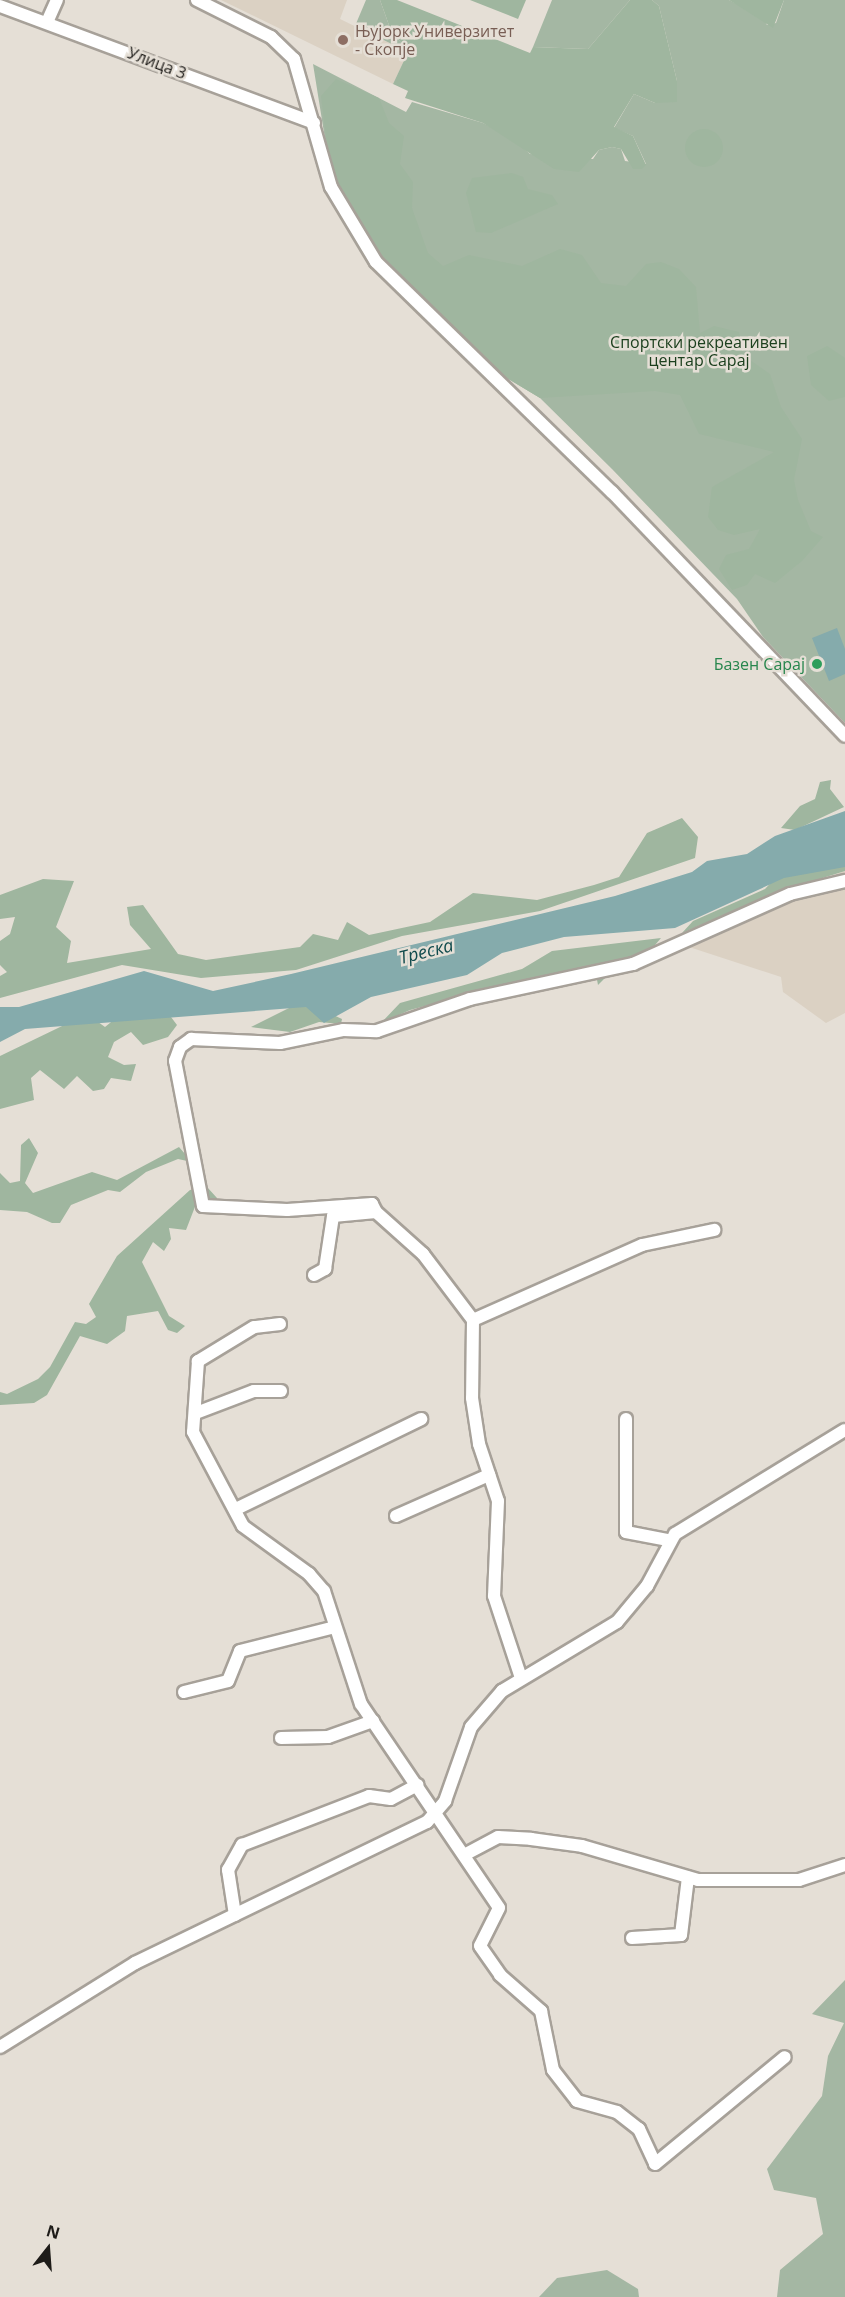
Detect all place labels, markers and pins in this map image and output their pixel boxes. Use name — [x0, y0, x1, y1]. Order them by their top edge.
place label: Њујорк Универзитет - Скопје — [355, 21, 514, 59]
marker: Њујорк Универзитет - Скопје — [336, 33, 350, 47]
place label: Базен Сарај — [714, 654, 805, 674]
marker: Базен Сарај — [810, 657, 824, 671]

